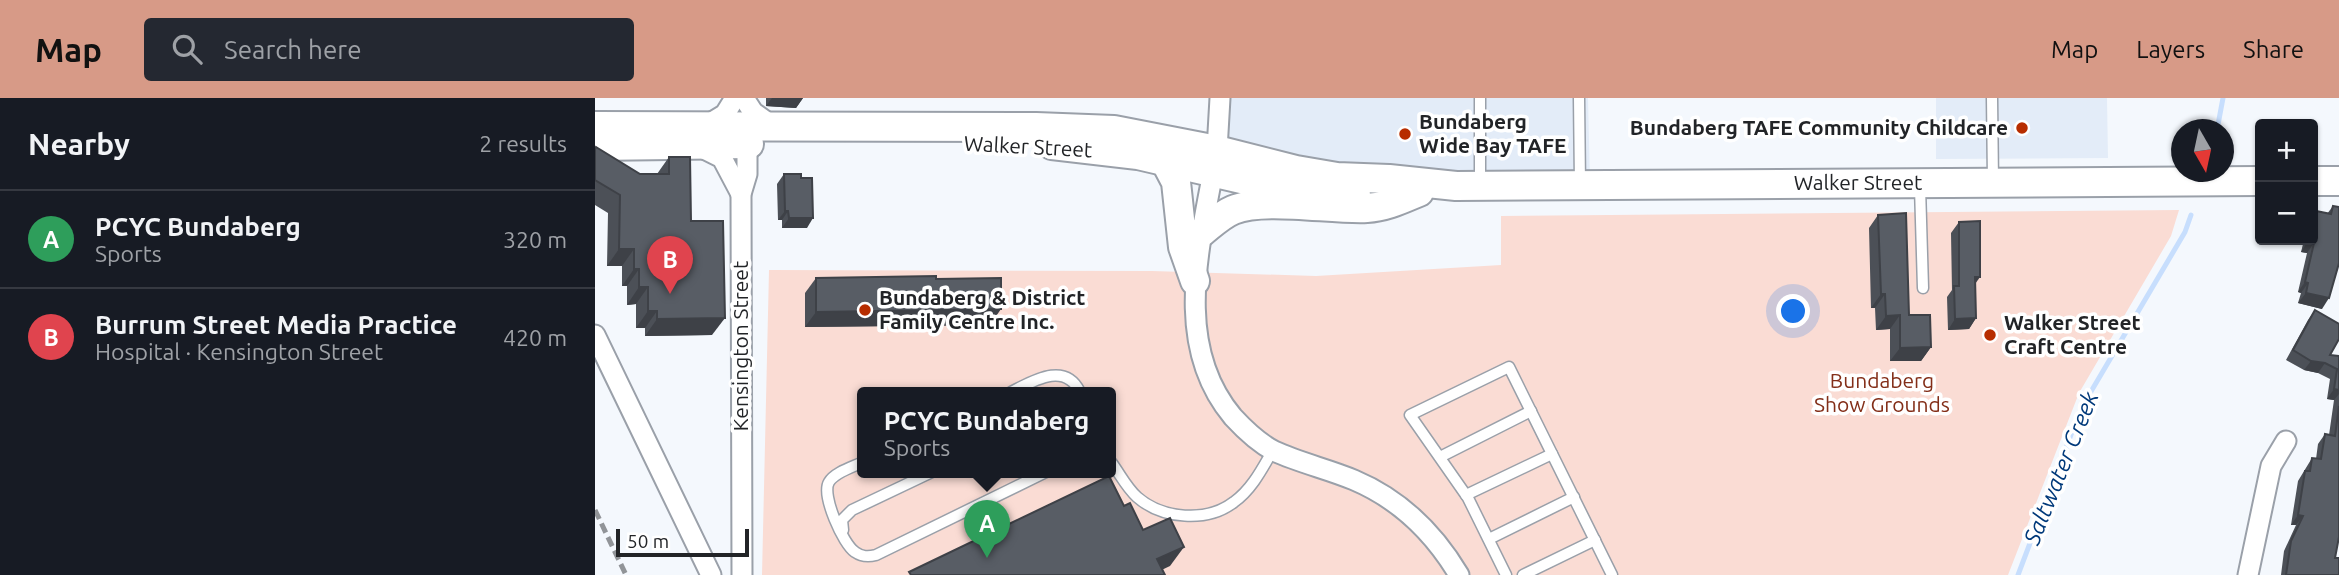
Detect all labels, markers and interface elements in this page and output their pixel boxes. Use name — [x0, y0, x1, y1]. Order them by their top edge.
search box — [144, 18, 634, 81]
icon: search — [168, 30, 206, 68]
text: Map — [35, 31, 102, 68]
text: Search here — [224, 35, 362, 64]
text: Map — [2051, 36, 2098, 63]
text: Layers — [2136, 36, 2205, 63]
text: Share — [2243, 36, 2304, 63]
place label: Bundaberg Wide Bay TAFE — [1419, 109, 1566, 157]
place label: Bundaberg TAFE Community Childcare — [1630, 115, 2008, 139]
north arrow — [2171, 119, 2234, 182]
map controls — [2255, 119, 2318, 245]
button: + — [2255, 119, 2318, 182]
marker: Bundaberg TAFE Community Childcare — [2014, 120, 2030, 136]
marker: Bundaberg Wide Bay TAFE — [1397, 126, 1413, 142]
text: Nearby — [28, 127, 130, 161]
text: 2 results — [479, 131, 567, 156]
street label: Walker Street — [963, 131, 1093, 161]
street label: Walker Street — [1794, 170, 1922, 194]
button: − — [2255, 182, 2318, 245]
text: PCYC Bundaberg — [95, 212, 301, 241]
text: A — [43, 227, 59, 252]
text: 320 m — [503, 227, 567, 252]
pin: B — [647, 236, 693, 294]
text: Sports — [95, 241, 162, 266]
street label: Kensington Street — [728, 261, 752, 431]
place label: Bundaberg & District Family Centre Inc. — [879, 285, 1085, 333]
your location — [1776, 294, 1810, 328]
marker: Bundaberg & District Family Centre Inc. — [857, 302, 873, 318]
text: Burrum Street Media Practice — [95, 310, 457, 339]
place label: Walker Street Craft Centre — [2004, 310, 2141, 358]
text: B — [43, 325, 59, 350]
text: 420 m — [503, 325, 567, 350]
marker: Walker Street Craft Centre — [1982, 327, 1998, 343]
text: Hospital · Kensington Street — [95, 339, 383, 364]
park label: Bundaberg Show Grounds — [1814, 368, 1950, 416]
popup — [857, 387, 1116, 478]
water label: Saltwater Creek — [2018, 388, 2103, 549]
text: PCYC Bundaberg — [884, 406, 1089, 435]
text: Sports — [884, 435, 950, 460]
pin: A — [964, 500, 1010, 558]
scale bar — [616, 526, 749, 558]
text: 50 m — [627, 530, 669, 552]

